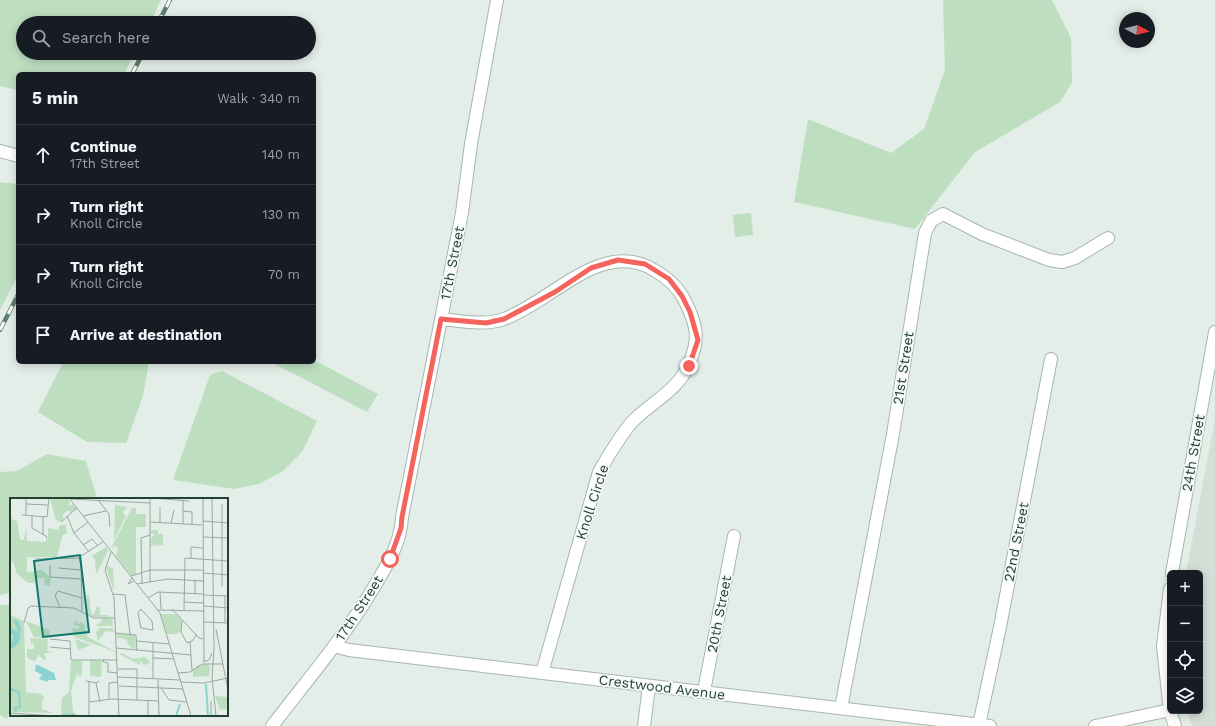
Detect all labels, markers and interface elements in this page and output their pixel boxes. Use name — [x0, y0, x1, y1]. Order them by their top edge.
north arrow — [1119, 12, 1155, 48]
search box — [16, 16, 316, 60]
icon: search — [30, 27, 52, 49]
text: Search here — [62, 29, 150, 47]
text: 5 min — [32, 88, 78, 108]
text: Walk · 340 m — [217, 91, 300, 106]
text: Continue — [70, 138, 137, 156]
icon: ahead — [32, 144, 54, 166]
text: 140 m — [262, 147, 300, 162]
text: 17th Street — [70, 156, 139, 171]
text: Turn right — [70, 198, 143, 216]
icon: right — [32, 204, 54, 226]
text: 130 m — [262, 207, 300, 222]
text: Knoll Circle — [70, 216, 143, 231]
street label: 17th Street — [437, 225, 467, 301]
text: Turn right — [70, 258, 143, 276]
icon: right — [32, 264, 54, 286]
text: 70 m — [268, 267, 300, 282]
text: Knoll Circle — [70, 276, 143, 291]
icon: arrive — [32, 324, 54, 346]
text: Arrive at destination — [70, 326, 222, 344]
street label: 21st Street — [889, 330, 917, 406]
route end — [680, 357, 698, 375]
street label: 24th Street — [1178, 413, 1208, 493]
street label: Knoll Circle — [572, 462, 612, 542]
inset map — [10, 498, 228, 716]
street label: 22nd Street — [1000, 501, 1032, 583]
route start — [381, 550, 399, 568]
map controls — [1167, 570, 1203, 714]
button: + — [1167, 570, 1203, 606]
street label: 17th Street — [332, 572, 386, 644]
street label: 20th Street — [704, 574, 734, 654]
button: − — [1167, 606, 1203, 642]
button: locate — [1167, 642, 1203, 678]
street label: Crestwood Avenue — [598, 671, 726, 703]
button: layers — [1167, 678, 1203, 714]

